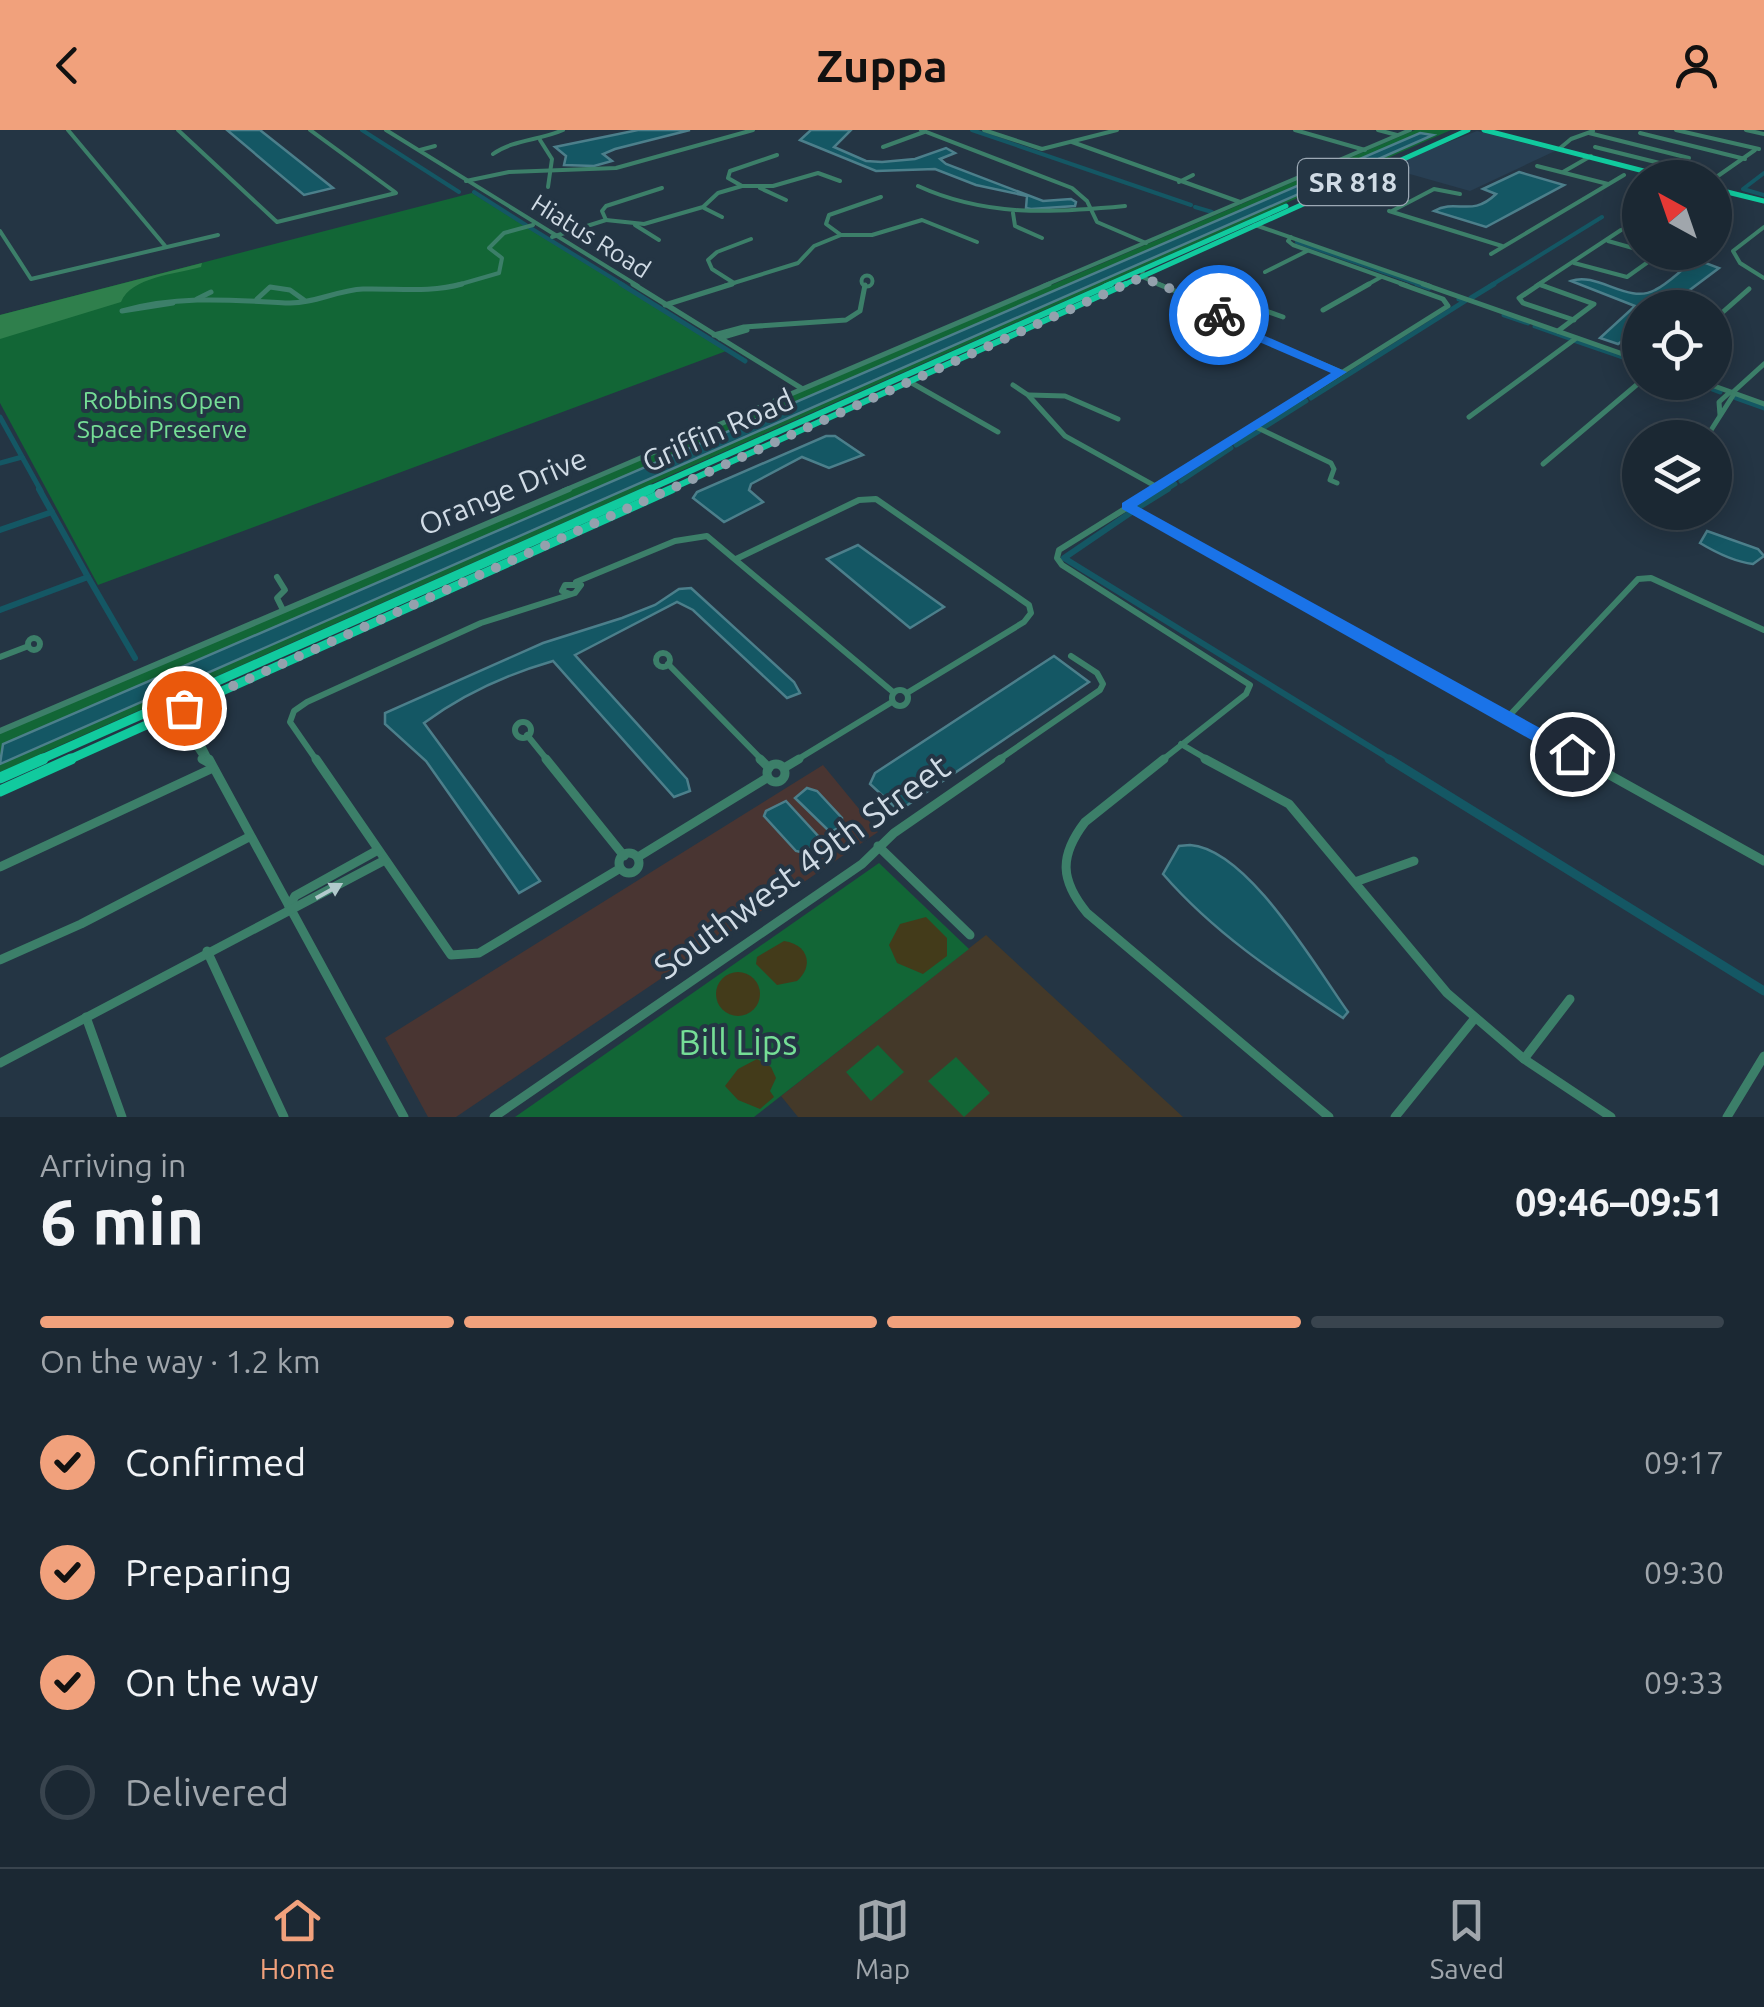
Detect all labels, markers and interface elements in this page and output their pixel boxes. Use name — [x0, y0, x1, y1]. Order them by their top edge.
icon: back — [40, 38, 95, 93]
icon: person — [1669, 38, 1724, 93]
text: Zuppa — [816, 40, 948, 91]
road number: SR 818 — [1298, 159, 1408, 205]
north arrow — [1622, 160, 1732, 270]
map controls — [1622, 160, 1732, 530]
street label: Hiatus Road — [526, 188, 656, 284]
courier — [1169, 265, 1269, 365]
icon: bike — [1192, 288, 1247, 343]
button: locate — [1622, 290, 1732, 400]
street label: Griffin Road — [637, 382, 798, 479]
park label: Robbins Open Space Preserve — [77, 386, 247, 443]
button: layers — [1622, 420, 1732, 530]
street label: Orange Drive — [414, 441, 592, 542]
pin — [142, 666, 227, 751]
icon: bag — [157, 681, 212, 736]
pin — [1530, 712, 1615, 797]
icon: home — [1545, 727, 1600, 782]
street label: Southwest 49th Street — [646, 746, 957, 987]
one-way arrow — [315, 883, 343, 901]
park label: Bill Lips — [678, 1022, 798, 1062]
text: Arriving in — [40, 1147, 186, 1183]
text: 09:46–09:51 — [1515, 1181, 1724, 1223]
text: 6 min — [40, 1184, 204, 1257]
text: On the way · 1.2 km — [40, 1343, 321, 1379]
icon: check — [40, 1435, 95, 1490]
text: Confirmed — [125, 1441, 306, 1483]
text: 09:17 — [1644, 1444, 1724, 1480]
icon: check — [40, 1545, 95, 1600]
text: Preparing — [125, 1551, 292, 1593]
text: 09:30 — [1644, 1554, 1724, 1590]
icon: check — [40, 1655, 95, 1710]
text: On the way — [125, 1661, 318, 1703]
text: 09:33 — [1644, 1664, 1724, 1700]
text: Delivered — [125, 1771, 289, 1813]
tab: Home — [260, 1893, 335, 1984]
tab: Map — [855, 1893, 910, 1984]
tab: Saved — [1430, 1893, 1504, 1984]

